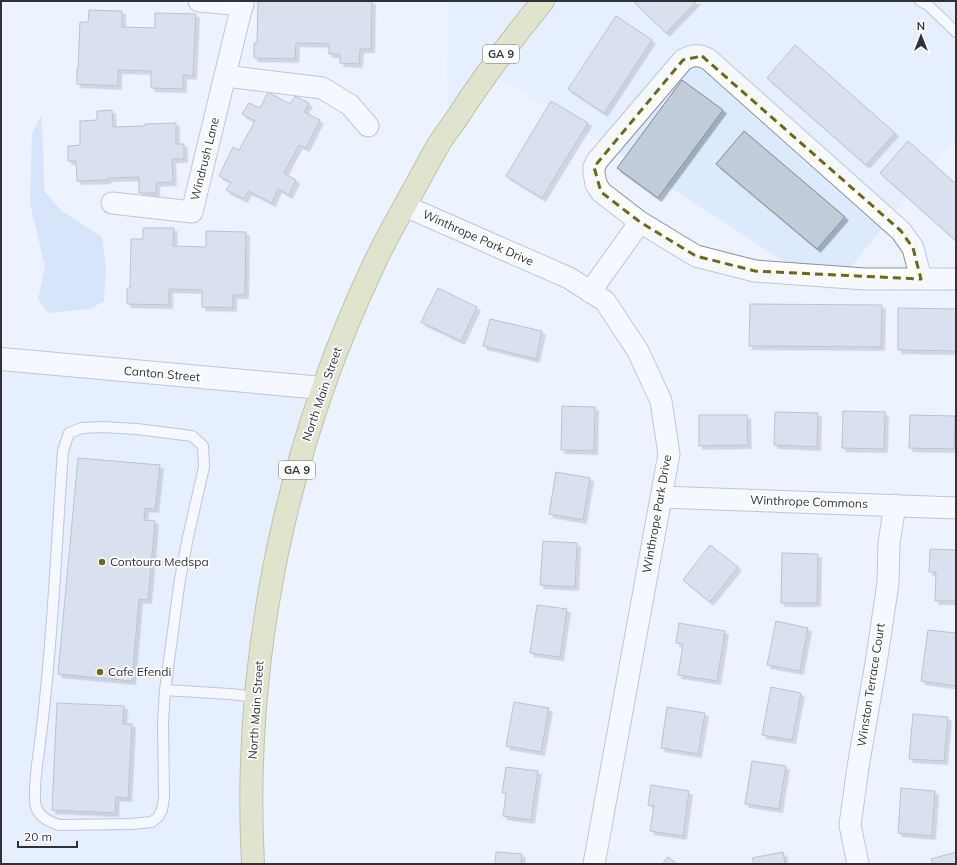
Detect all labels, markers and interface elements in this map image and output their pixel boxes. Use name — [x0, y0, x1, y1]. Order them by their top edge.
north arrow — [901, 16, 941, 56]
text: N — [917, 19, 925, 33]
road number: GA 9 — [483, 45, 519, 63]
street label: Windrush Lane — [187, 116, 222, 202]
street label: Winthrope Park Drive — [420, 206, 536, 269]
street label: North Main Street — [298, 345, 345, 443]
street label: Canton Street — [123, 363, 201, 384]
street label: Winthrope Park Drive — [639, 454, 674, 574]
road number: GA 9 — [279, 461, 315, 479]
street label: Winthrope Commons — [750, 492, 868, 511]
place label: Contoura Medspa — [110, 554, 209, 569]
marker: Contoura Medspa — [97, 557, 107, 567]
street label: Winston Terrace Court — [853, 622, 888, 748]
street label: North Main Street — [245, 660, 266, 760]
place label: Cafe Efendi — [108, 664, 171, 679]
marker: Cafe Efendi — [95, 667, 105, 677]
scale bar — [18, 823, 77, 849]
text: 20 m — [24, 829, 52, 844]

